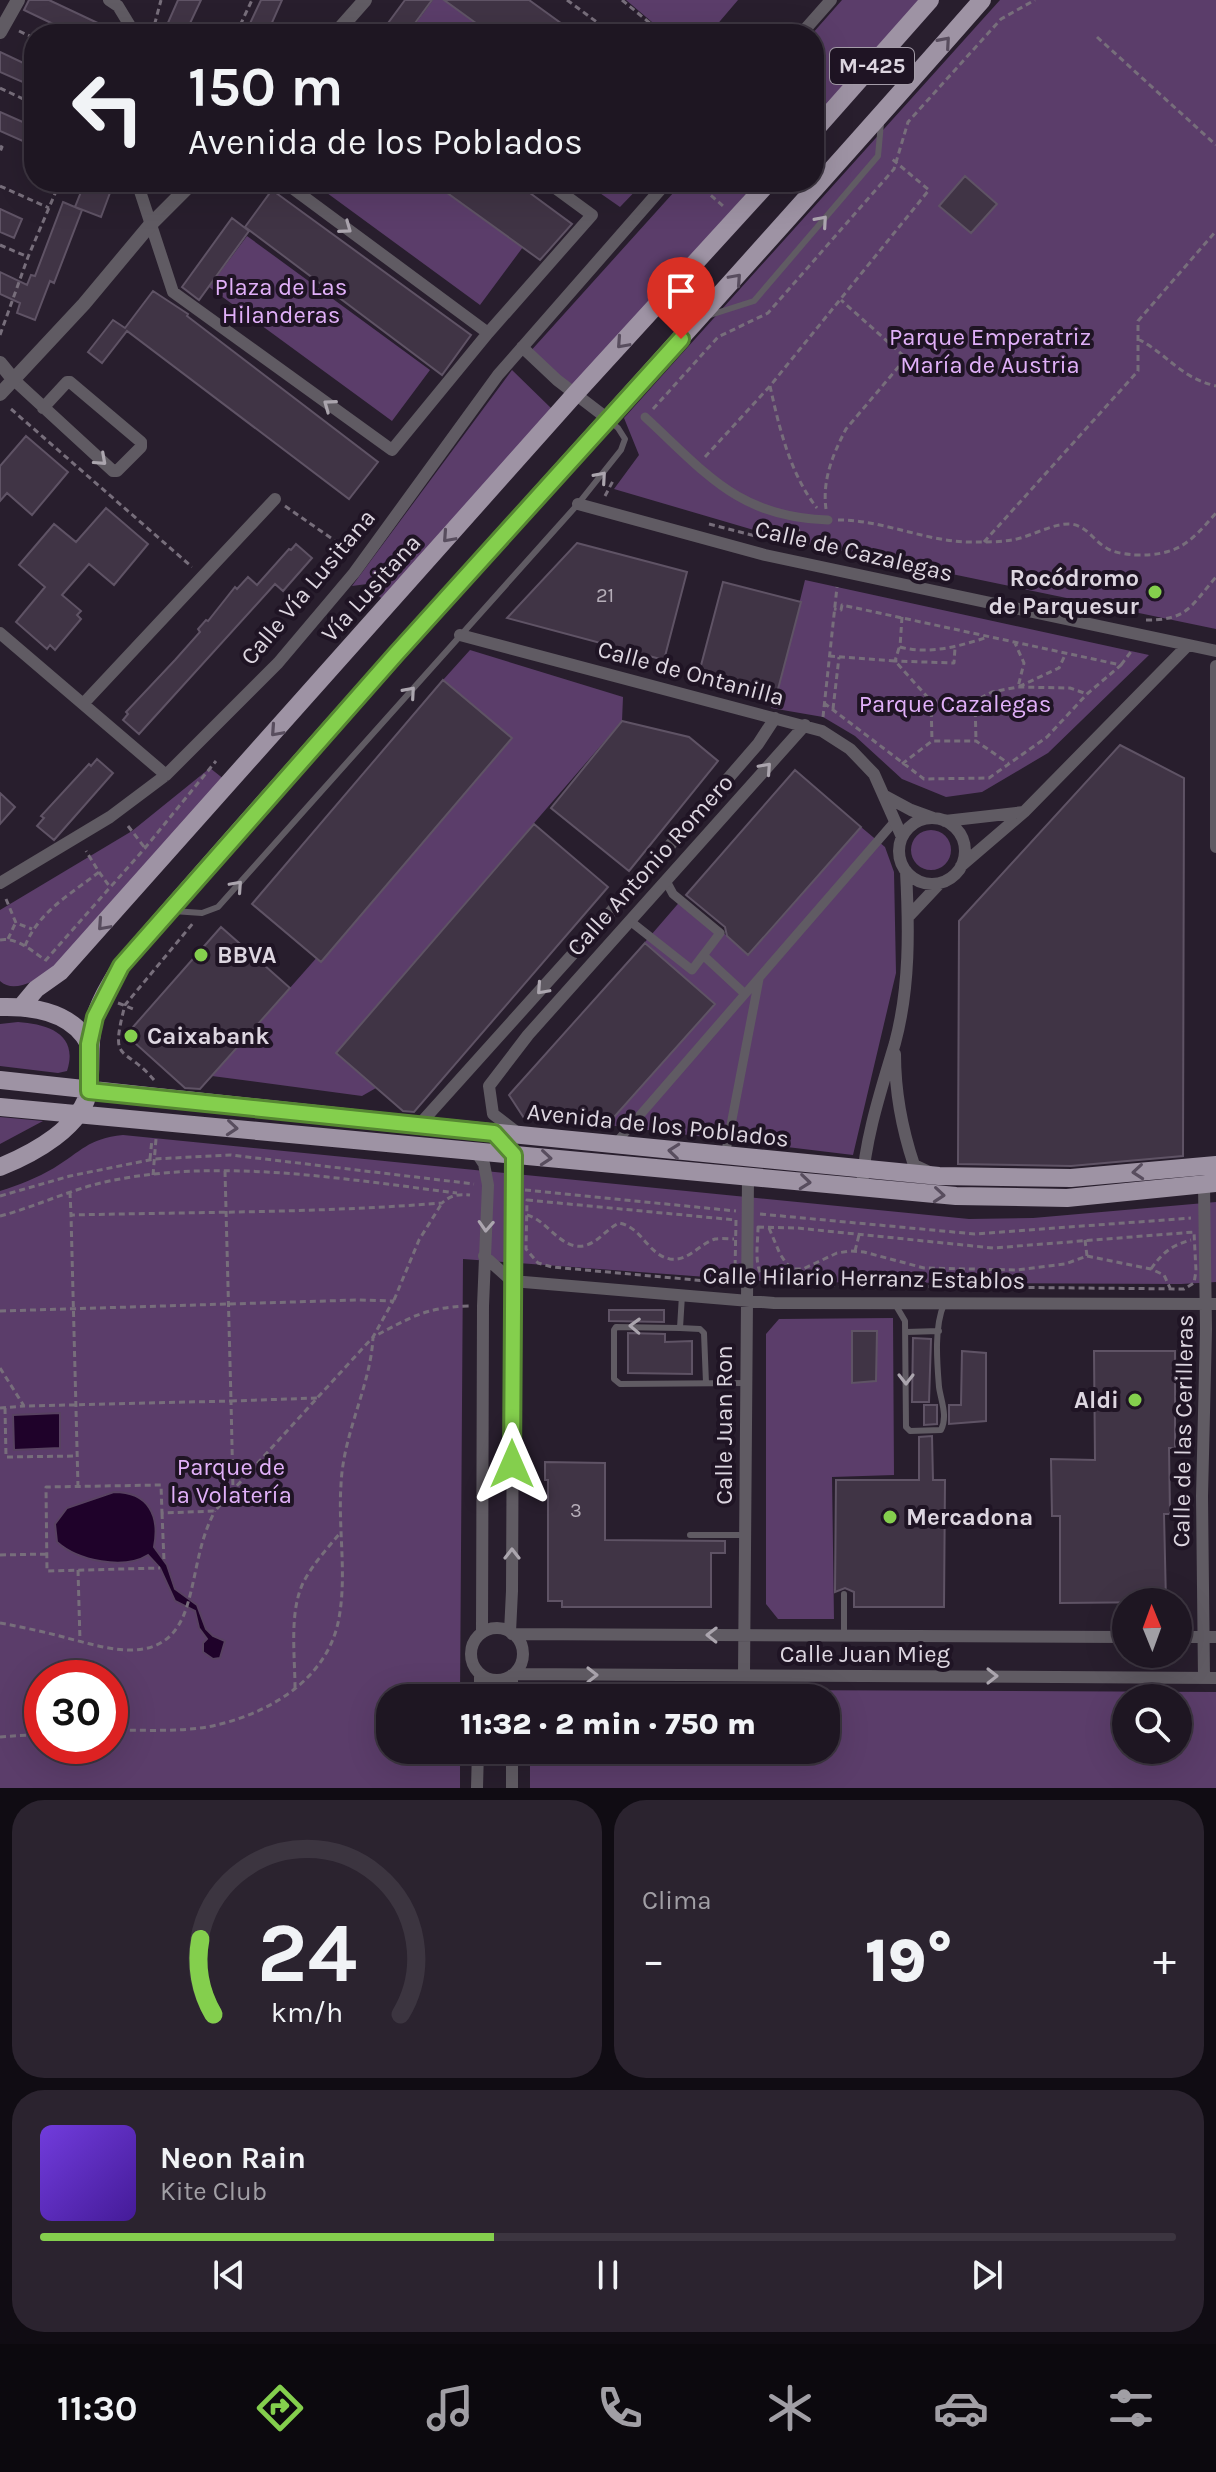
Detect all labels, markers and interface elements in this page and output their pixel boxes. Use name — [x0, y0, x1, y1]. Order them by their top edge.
one-way arrow — [935, 37, 950, 52]
road number: M-425 — [830, 48, 914, 84]
text: 150 m — [188, 54, 343, 119]
icon: left — [56, 56, 160, 160]
text: Avenida de los Poblados — [188, 121, 583, 163]
one-way arrow — [812, 216, 827, 230]
one-way arrow — [338, 218, 352, 233]
pin — [647, 257, 715, 339]
icon: arrive — [659, 269, 703, 313]
park label: Plaza de Las Hilanderas — [215, 273, 347, 329]
one-way arrow — [726, 274, 741, 288]
park label: Parque Emperatriz María de Austria — [889, 323, 1091, 379]
one-way arrow — [618, 334, 632, 349]
one-way arrow — [323, 400, 337, 414]
one-way arrow — [92, 451, 106, 466]
one-way arrow — [591, 471, 606, 486]
street label: Calle Vía Lusitana — [234, 503, 382, 671]
street label: Calle de Cazalegas — [752, 515, 956, 587]
one-way arrow — [444, 527, 458, 542]
street label: Vía Lusitana — [315, 528, 427, 648]
place label: Rocódromo de Parquesur — [989, 564, 1140, 620]
marker: Rocódromo de Parquesur — [1146, 583, 1164, 601]
house number: 21 — [596, 584, 614, 607]
street label: Calle de Ontanilla — [595, 635, 787, 711]
one-way arrow — [400, 687, 415, 702]
park label: Parque Cazalegas — [859, 690, 1051, 718]
one-way arrow — [271, 722, 285, 737]
one-way arrow — [757, 763, 771, 777]
street label: Calle Antonio Romero — [561, 768, 739, 962]
one-way arrow — [227, 881, 241, 896]
one-way arrow — [98, 916, 112, 931]
place label: BBVA — [217, 941, 277, 969]
marker: BBVA — [192, 946, 210, 964]
one-way arrow — [537, 979, 551, 994]
place label: Caixabank — [147, 1022, 269, 1050]
marker: Caixabank — [122, 1027, 140, 1045]
street label: Avenida de los Poblados — [526, 1097, 790, 1153]
one-way arrow — [226, 1119, 239, 1136]
one-way arrow — [667, 1142, 680, 1159]
one-way arrow — [540, 1149, 553, 1166]
one-way arrow — [1131, 1163, 1144, 1180]
one-way arrow — [799, 1173, 812, 1190]
one-way arrow — [933, 1186, 946, 1203]
one-way arrow — [477, 1220, 494, 1233]
street label: Calle Hilario Herranz Establos — [702, 1261, 1026, 1295]
street label: Calle de las Cerilleras — [1167, 1314, 1199, 1548]
one-way arrow — [628, 1318, 641, 1335]
street label: Calle Juan Ron — [710, 1345, 738, 1505]
one-way arrow — [897, 1373, 915, 1386]
place label: Aldi — [1074, 1386, 1119, 1414]
marker: Aldi — [1126, 1391, 1144, 1409]
position arrow — [470, 1422, 554, 1506]
park label: Parque de la Volatería — [170, 1453, 292, 1509]
house number: 3 — [570, 1499, 582, 1522]
place label: Mercadona — [906, 1503, 1033, 1531]
marker: Mercadona — [881, 1508, 899, 1526]
one-way arrow — [503, 1547, 521, 1560]
north arrow — [1112, 1588, 1192, 1668]
map controls — [1112, 1588, 1192, 1764]
one-way arrow — [705, 1626, 718, 1644]
street label: Calle Juan Mieg — [780, 1640, 951, 1668]
speed limit sign: 30 — [24, 1660, 128, 1764]
one-way arrow — [586, 1666, 599, 1684]
one-way arrow — [986, 1667, 999, 1685]
button: search — [1112, 1684, 1192, 1764]
text: 11:32 · 2 min · 750 m — [460, 1706, 756, 1742]
text: Clima — [642, 1885, 712, 1916]
text: 24 — [257, 1905, 357, 2002]
text: 19° — [865, 1926, 953, 1996]
text: − — [642, 1935, 665, 1986]
text: + — [1153, 1935, 1176, 1986]
text: km/h — [271, 1996, 343, 2029]
text: Neon Rain — [160, 2140, 306, 2176]
text: Kite Club — [160, 2176, 267, 2207]
icon: previous — [207, 2253, 251, 2297]
icon: pause — [586, 2253, 630, 2297]
icon: next — [965, 2253, 1009, 2297]
icon: directions — [252, 2380, 308, 2436]
icon: music — [422, 2380, 478, 2436]
icon: phone — [592, 2380, 648, 2436]
icon: climate — [762, 2380, 818, 2436]
icon: car — [933, 2380, 989, 2436]
icon: filters — [1103, 2380, 1159, 2436]
text: 11:30 — [57, 2387, 138, 2429]

